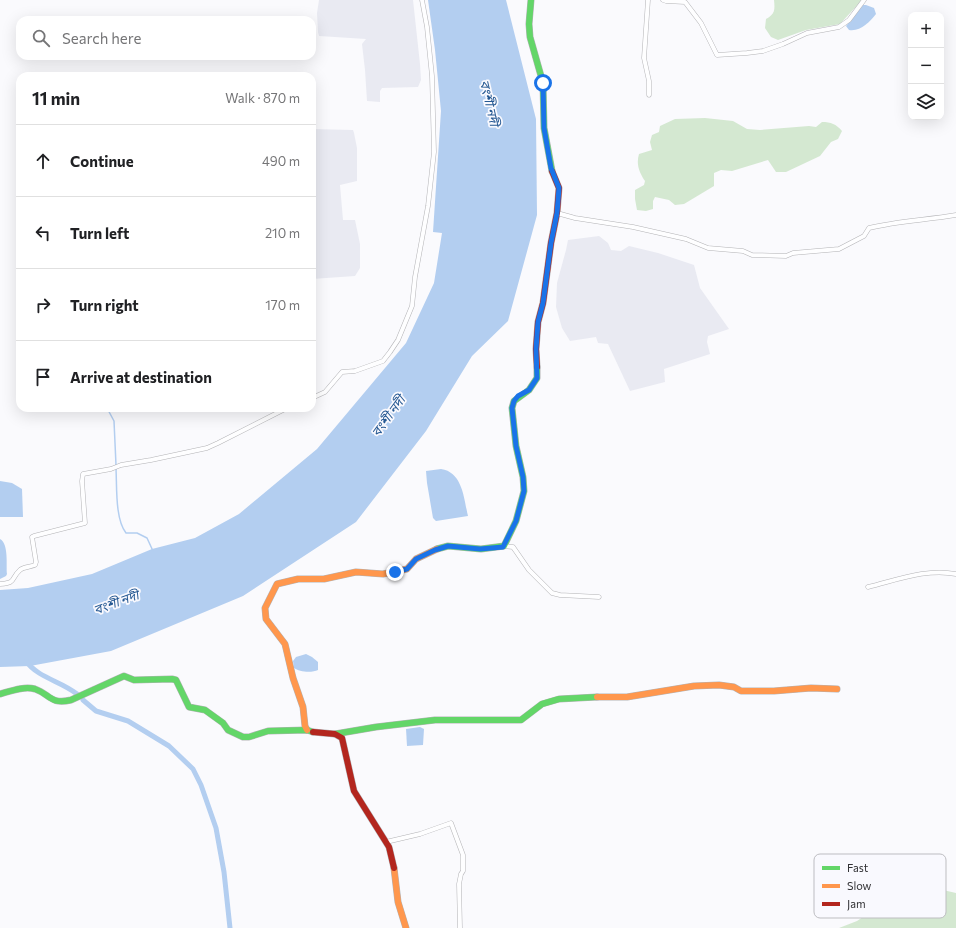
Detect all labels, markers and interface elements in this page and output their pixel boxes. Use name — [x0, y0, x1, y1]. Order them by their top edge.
map controls — [908, 12, 944, 120]
button: + — [908, 12, 944, 48]
search box — [16, 16, 316, 60]
icon: search — [30, 27, 52, 49]
text: Search here — [62, 29, 141, 47]
button: − — [908, 48, 944, 84]
route start — [534, 74, 552, 92]
water label: বংশী নদী — [477, 78, 504, 130]
button: layers — [908, 84, 944, 120]
text: 11 min — [32, 88, 80, 109]
text: Walk · 870 m — [225, 90, 300, 106]
icon: ahead — [32, 150, 54, 172]
text: Continue — [70, 152, 134, 170]
text: 490 m — [262, 153, 300, 169]
icon: left — [32, 222, 54, 244]
text: Turn left — [70, 224, 129, 242]
text: 210 m — [265, 225, 300, 241]
icon: right — [32, 294, 54, 316]
text: Turn right — [70, 296, 139, 314]
text: 170 m — [265, 297, 300, 313]
icon: arrive — [32, 366, 54, 388]
text: Arrive at destination — [70, 368, 212, 386]
water label: বংশী নদী — [368, 390, 410, 440]
route end — [386, 563, 404, 581]
water label: বংশী নদী — [91, 586, 143, 618]
legend — [814, 854, 946, 918]
text: Fast — [847, 861, 869, 874]
text: Slow — [847, 879, 872, 892]
text: Jam — [847, 897, 866, 911]

